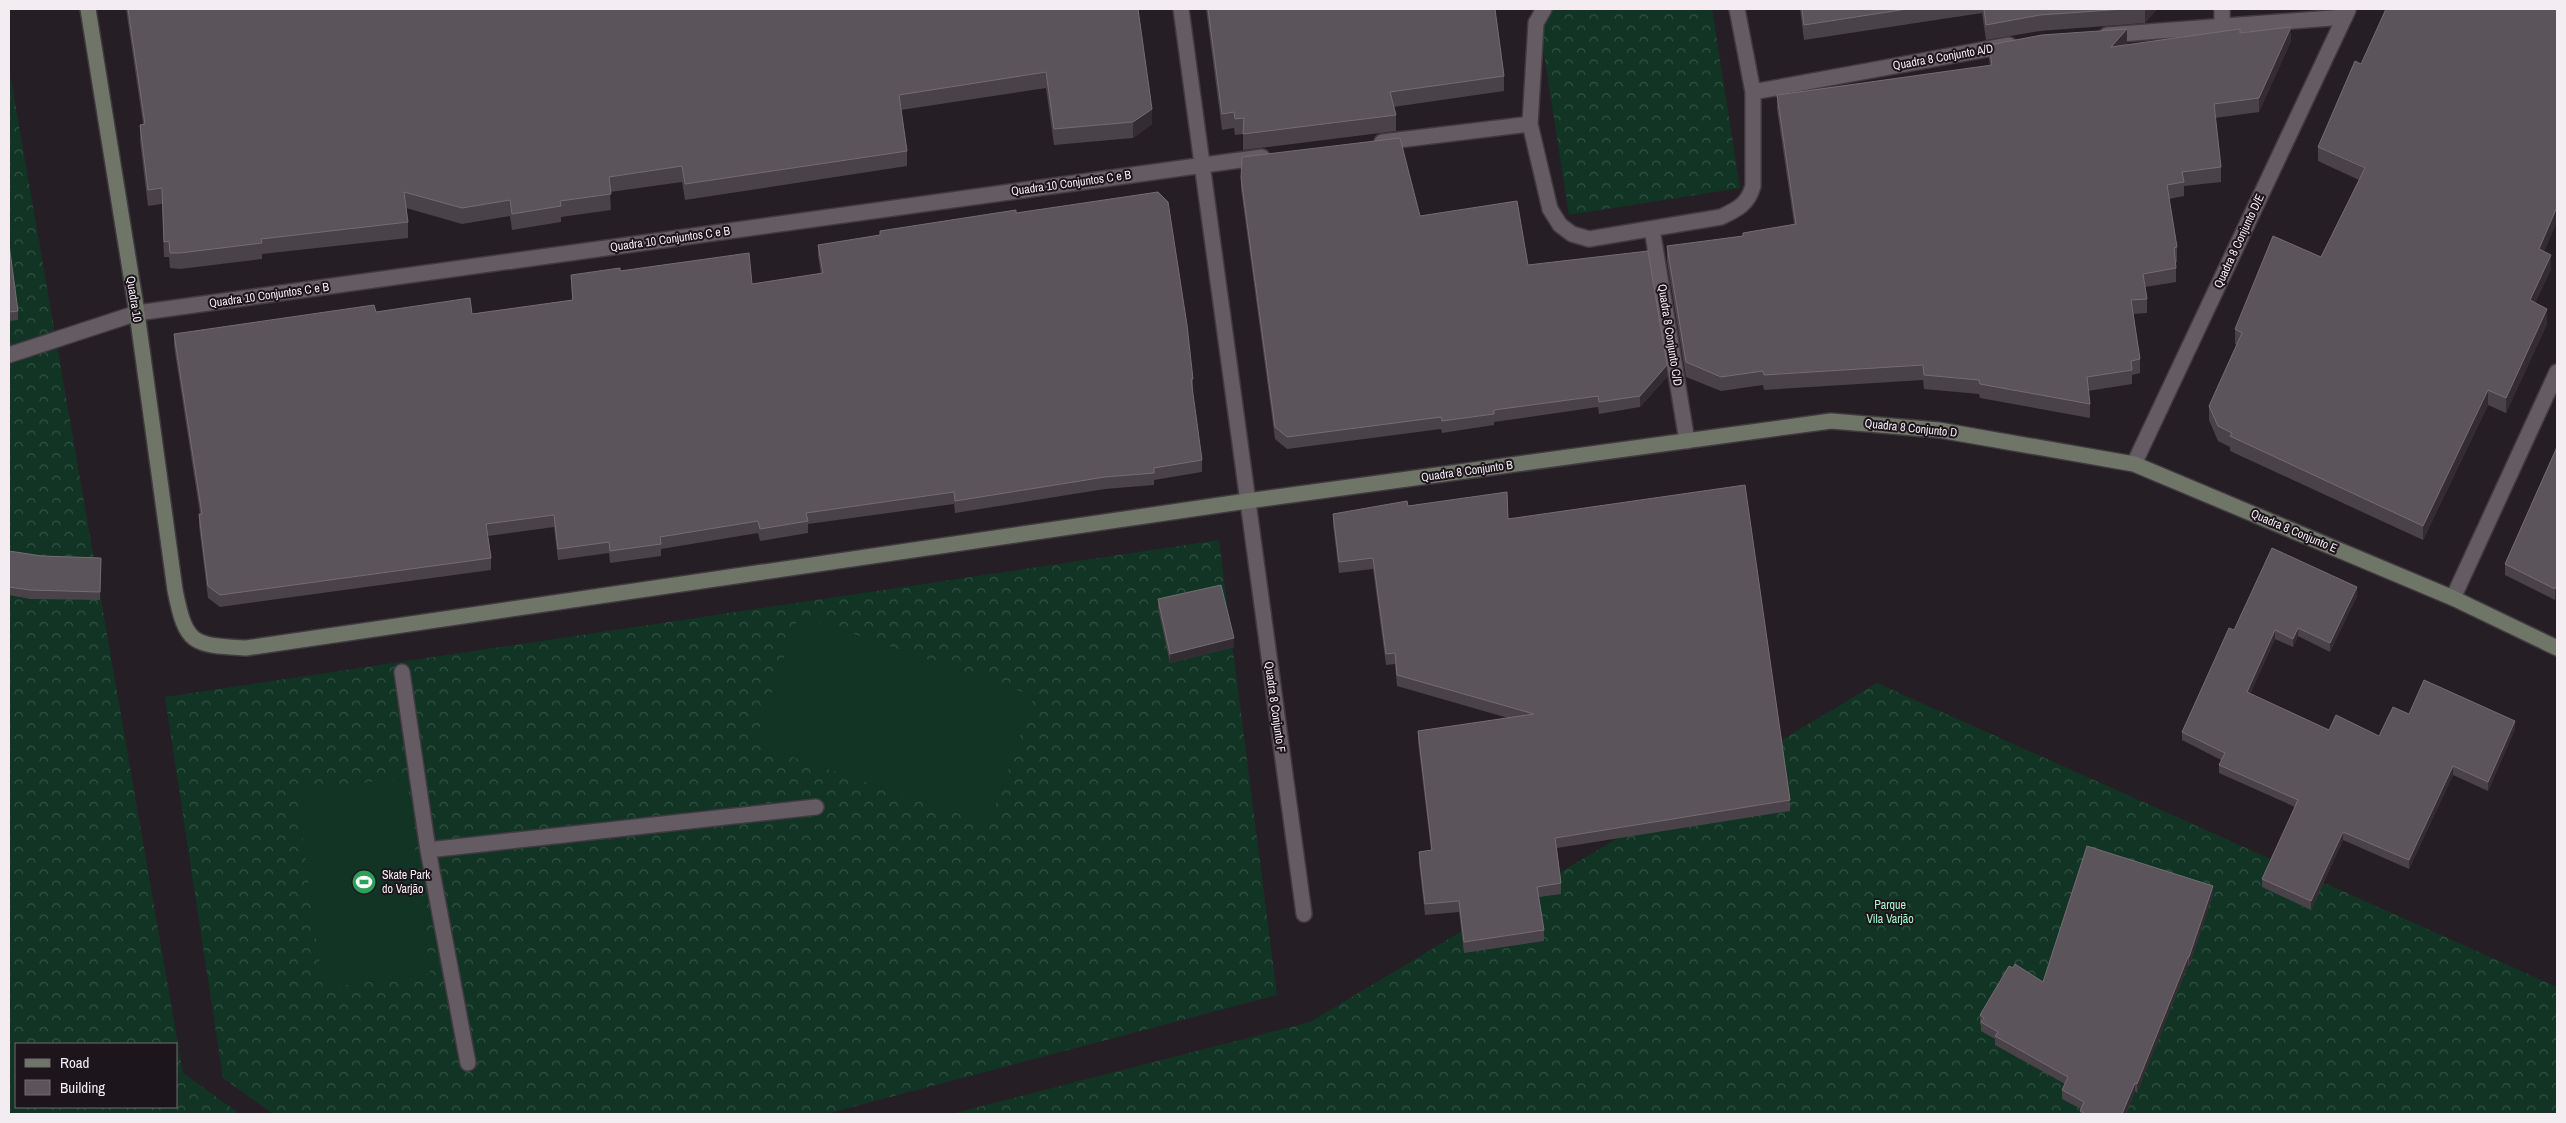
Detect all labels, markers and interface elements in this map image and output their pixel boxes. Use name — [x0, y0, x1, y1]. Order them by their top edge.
street label: Quadra 8 Conjunto A/D — [1892, 40, 1994, 74]
street label: Quadra 10 Conjuntos C e B — [1010, 167, 1132, 199]
street label: Quadra 8 Conjunto D/E — [2210, 191, 2268, 291]
street label: Quadra 10 Conjuntos C e B — [609, 223, 731, 255]
street label: Quadra 10 — [122, 275, 146, 323]
street label: Quadra 10 Conjuntos C e B — [208, 279, 330, 311]
street label: Quadra 8 Conjunto C/D — [1654, 283, 1686, 387]
street label: Quadra 8 Conjunto D — [1864, 415, 1958, 441]
street label: Quadra 8 Conjunto B — [1420, 457, 1514, 485]
street label: Quadra 8 Conjunto E — [2248, 506, 2340, 556]
street label: Quadra 8 Conjunto F — [1261, 660, 1289, 754]
place label: Skate Park do Varjão — [382, 867, 430, 897]
sports icon: Skate Park do Varjão — [351, 869, 377, 895]
park label: Parque Vila Varjão — [1866, 897, 1914, 927]
legend — [15, 1043, 178, 1108]
text: Road — [60, 1052, 89, 1073]
text: Building — [60, 1077, 105, 1098]

